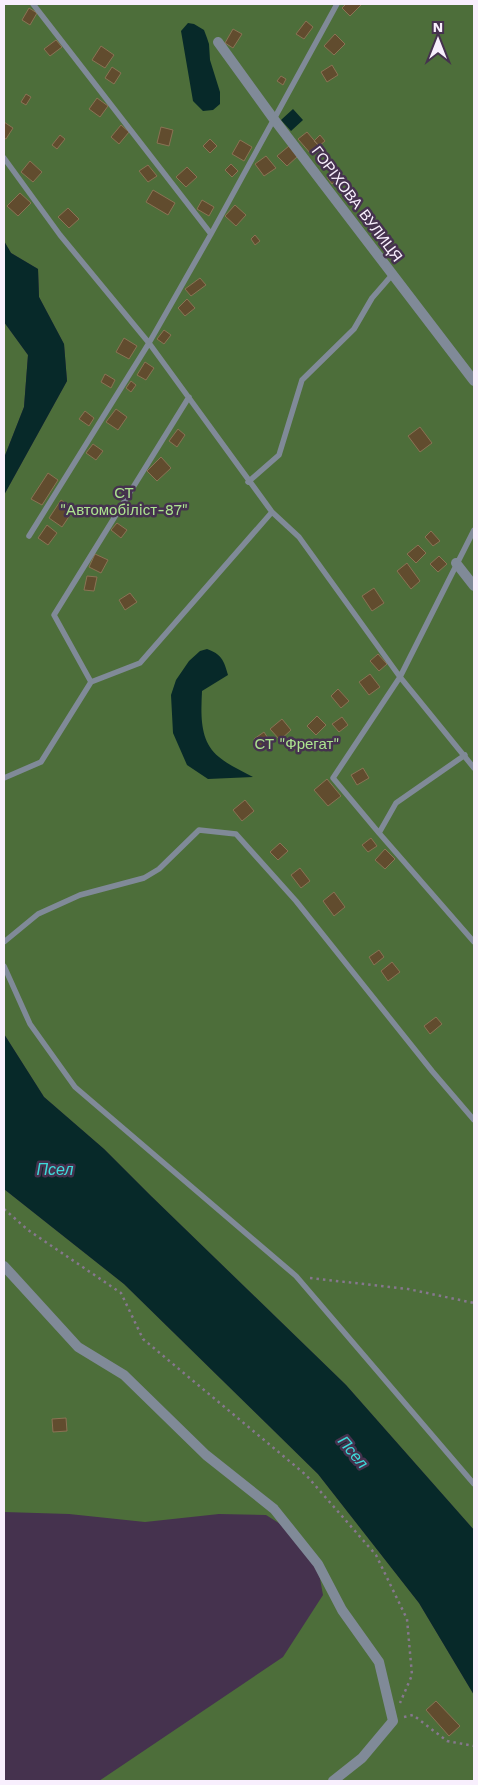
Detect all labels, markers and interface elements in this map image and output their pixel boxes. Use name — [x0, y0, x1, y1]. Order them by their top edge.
north arrow — [413, 15, 463, 65]
text: N — [433, 19, 443, 35]
street label: ГОРІХОВА ВУЛИЦЯ — [308, 143, 406, 265]
park label: СТ "Автомобiлiст-87" — [60, 484, 188, 519]
park label: СТ "Фрегат" — [255, 735, 339, 753]
water label: Псел — [37, 1160, 73, 1179]
water label: Псел — [334, 1432, 372, 1472]

